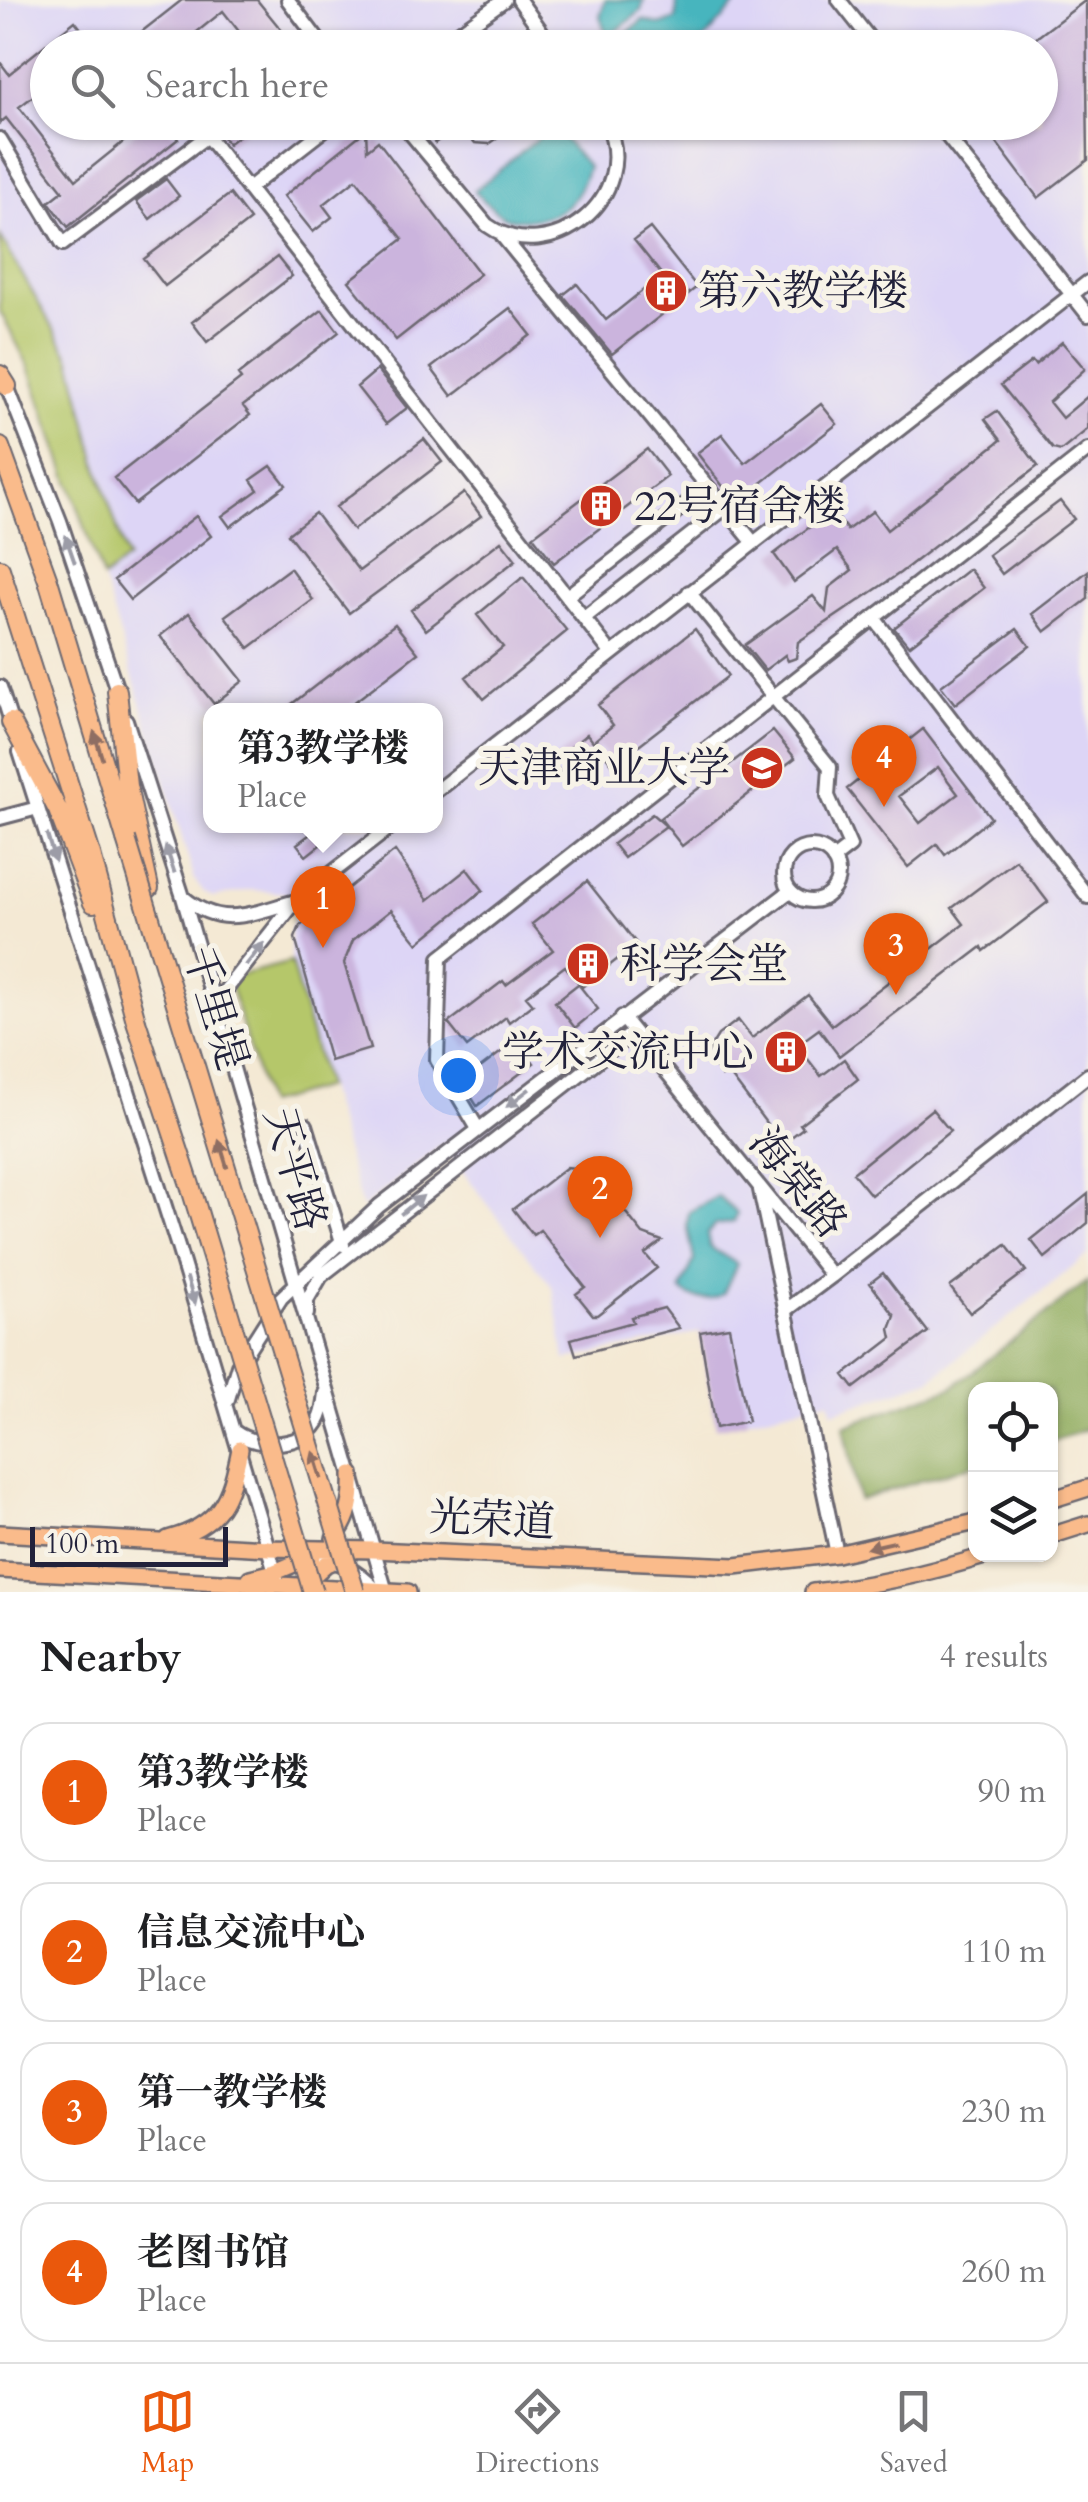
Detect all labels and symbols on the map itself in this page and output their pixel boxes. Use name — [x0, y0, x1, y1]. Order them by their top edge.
place label: 第六教学楼 — [698, 263, 908, 320]
building icon: 第六教学楼 — [643, 268, 689, 314]
place label: 22号宿舍楼 — [634, 478, 845, 535]
building icon: 22号宿舍楼 — [578, 483, 624, 529]
one-way arrow — [62, 534, 77, 564]
pin: 4 — [852, 724, 916, 807]
one-way arrow — [90, 730, 105, 760]
place label: 天津商业大学 — [478, 740, 730, 797]
school or university icon: 天津商业大学 — [739, 745, 785, 791]
one-way arrow — [44, 833, 59, 863]
one-way arrow — [162, 843, 177, 873]
pin: 1 — [290, 866, 356, 948]
pin: 3 — [864, 912, 928, 995]
place label: 科学会堂 — [620, 936, 788, 993]
street label: 千里堤 — [169, 939, 261, 1077]
one-way arrow — [244, 941, 265, 966]
building icon: 科学会堂 — [565, 941, 611, 987]
place label: 学术交流中心 — [502, 1024, 754, 1081]
building icon: 学术交流中心 — [763, 1029, 809, 1075]
your location — [433, 1050, 484, 1101]
one-way arrow — [505, 1087, 530, 1108]
street label: 天平路 — [250, 1101, 340, 1237]
street label: 海棠路 — [736, 1116, 860, 1250]
one-way arrow — [215, 1138, 230, 1169]
pin: 2 — [568, 1156, 632, 1238]
one-way arrow — [399, 1195, 424, 1216]
one-way arrow — [185, 1276, 200, 1306]
one-way arrow — [309, 1449, 324, 1480]
street label: 光荣道 — [428, 1488, 556, 1552]
scale bar — [30, 1522, 228, 1566]
one-way arrow — [865, 1537, 896, 1553]

